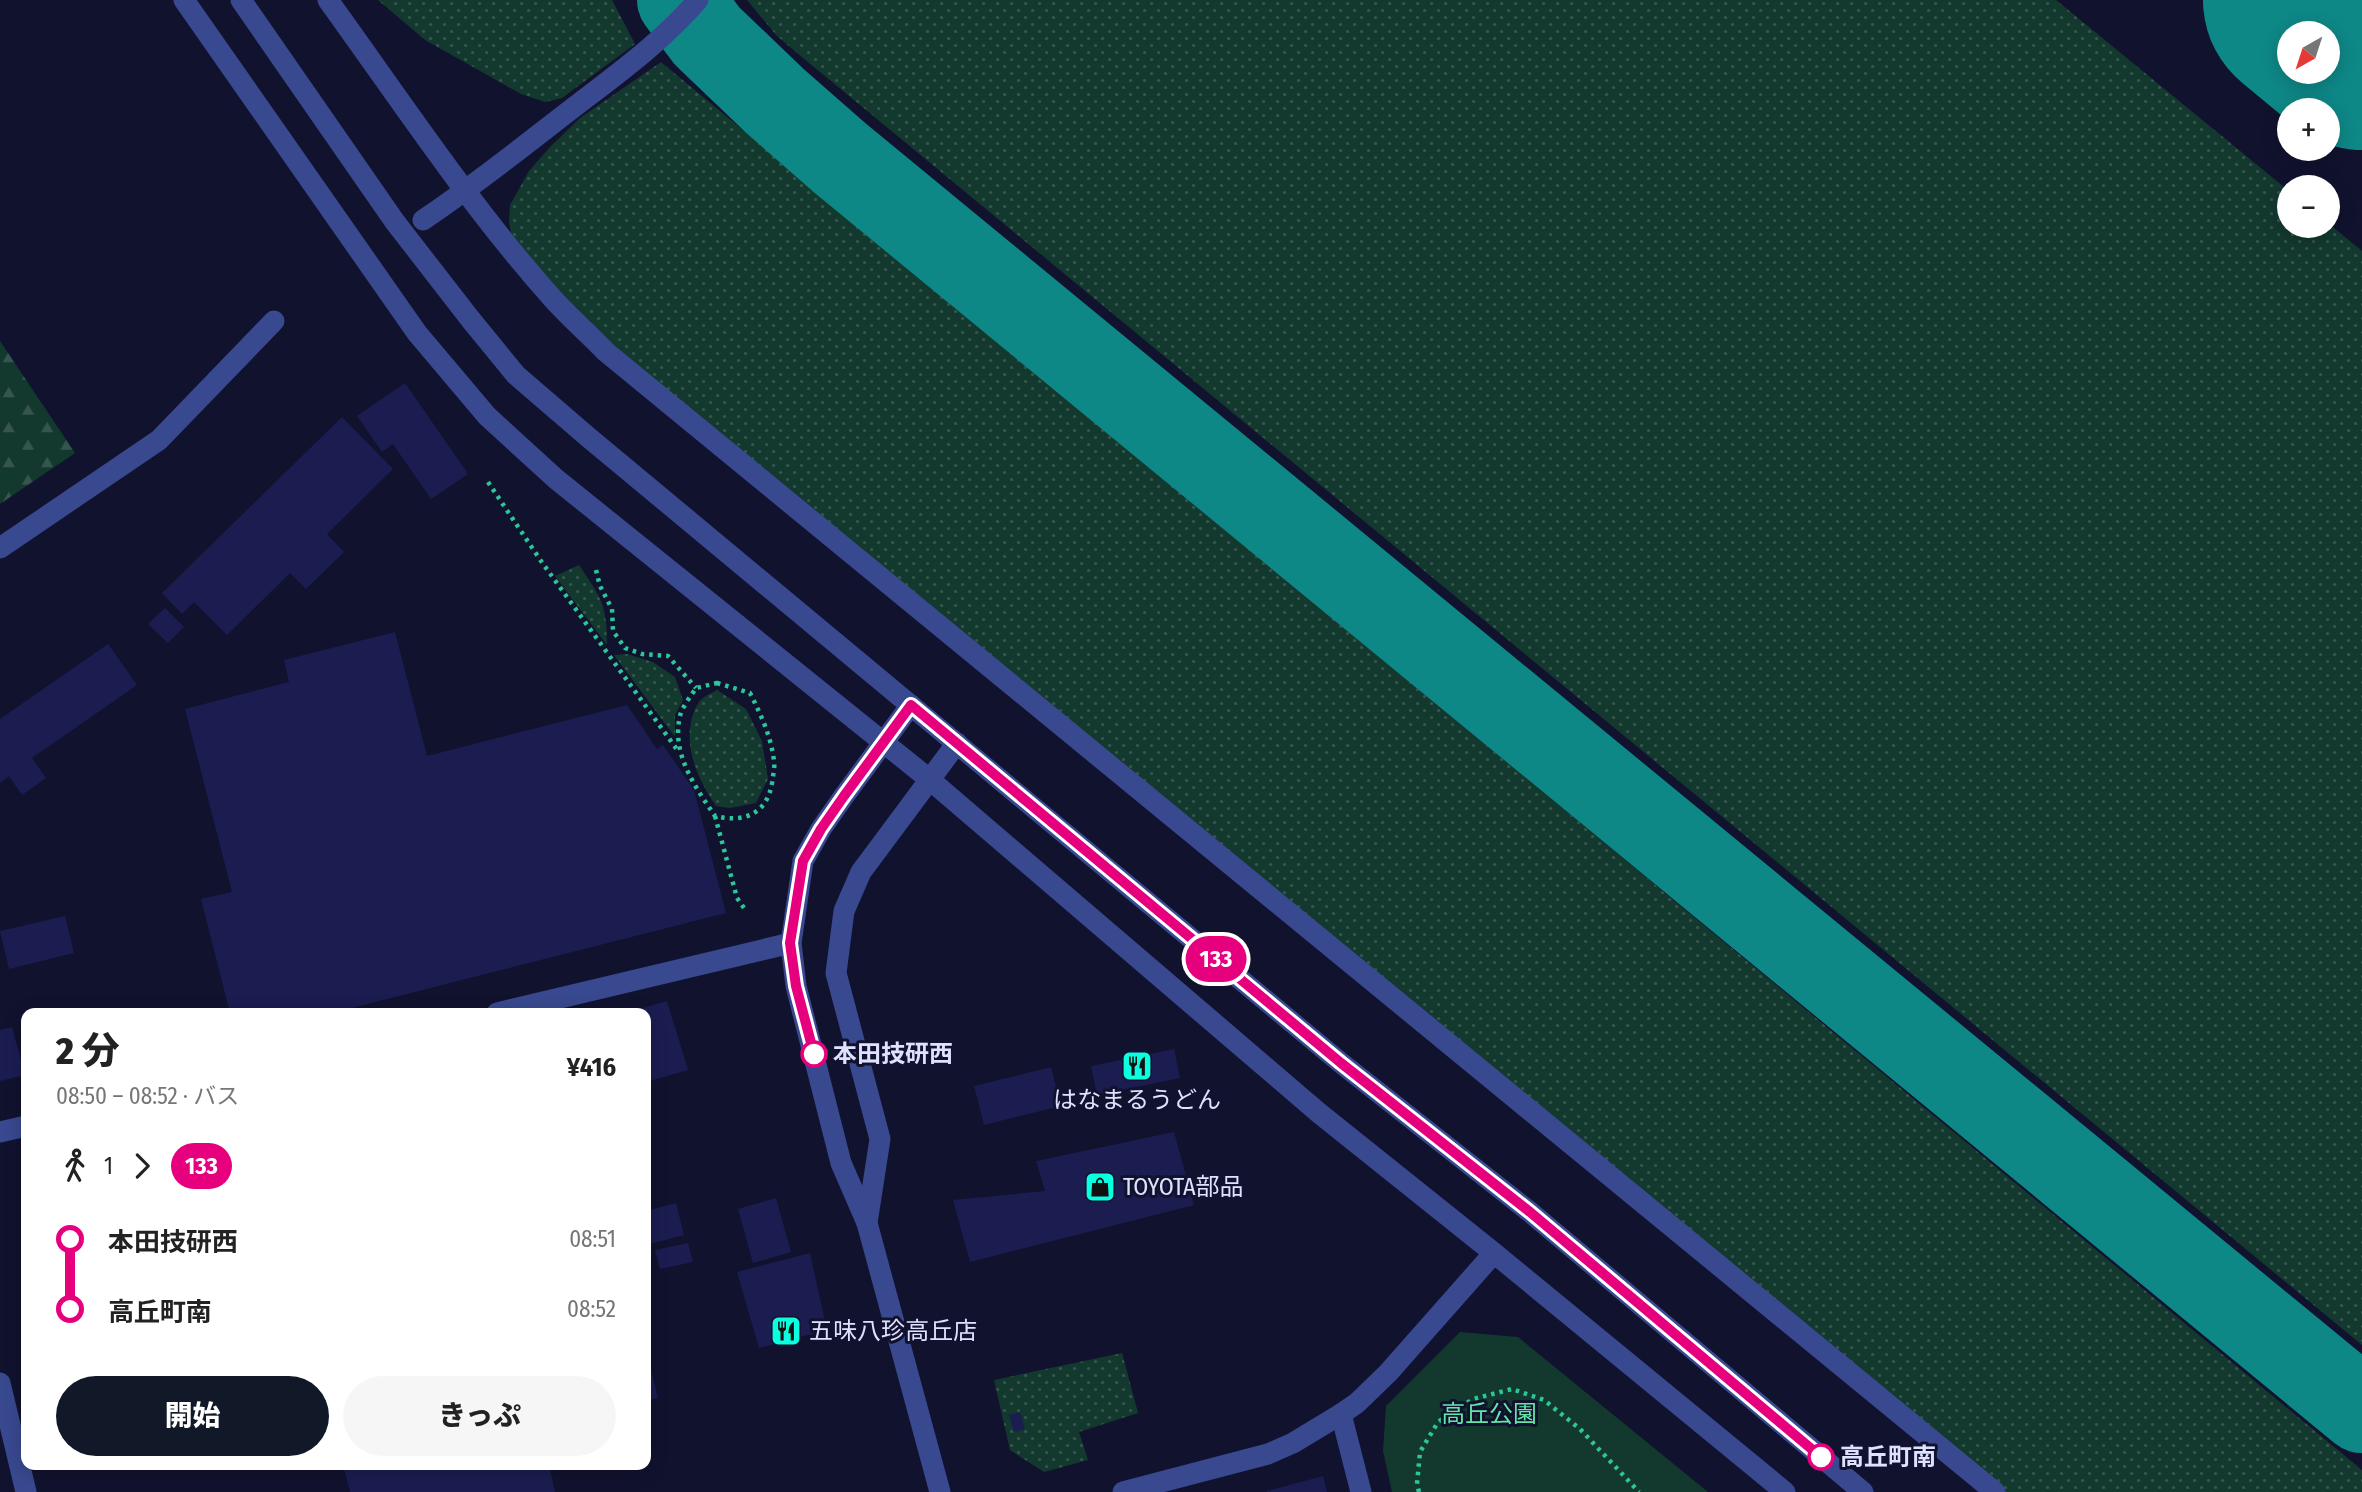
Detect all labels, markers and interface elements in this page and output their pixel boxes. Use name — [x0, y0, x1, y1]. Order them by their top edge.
north arrow — [2277, 21, 2340, 84]
map controls — [2277, 21, 2340, 238]
button: + — [2277, 98, 2340, 161]
button: − — [2277, 175, 2340, 238]
line badge: 133 — [1176, 936, 1256, 982]
text: 133 — [1200, 945, 1232, 973]
text: 2 分 — [56, 1028, 119, 1074]
place label: 本田技研西 — [833, 1040, 953, 1068]
marker: 本田技研西 — [801, 1041, 827, 1067]
restaurant icon: はなまるうどん — [1120, 1049, 1154, 1083]
text: ¥416 — [567, 1052, 616, 1083]
text: 08:50 – 08:52 · バス — [56, 1082, 239, 1110]
place label: はなまるうどん — [1053, 1086, 1221, 1114]
icon: walk — [56, 1147, 94, 1185]
icon: forward — [123, 1147, 161, 1185]
text: 1 — [104, 1152, 113, 1180]
text: 133 — [185, 1152, 218, 1180]
shop icon: TOYOTA部品 — [1083, 1170, 1117, 1204]
place label: TOYOTA部品 — [1123, 1173, 1244, 1201]
text: 08:51 — [569, 1225, 616, 1253]
text: 本田技研西 — [108, 1227, 238, 1258]
text: 08:52 — [567, 1295, 616, 1323]
text: 高丘町南 — [108, 1297, 212, 1328]
restaurant icon: 五味八珍高丘店 — [769, 1314, 803, 1348]
place label: 五味八珍高丘店 — [809, 1317, 977, 1345]
button: 開始 — [56, 1376, 329, 1456]
button: きっぷ — [343, 1376, 616, 1456]
park label: 高丘公園 — [1441, 1400, 1537, 1428]
place label: 高丘町南 — [1840, 1443, 1936, 1471]
marker: 高丘町南 — [1808, 1444, 1834, 1470]

